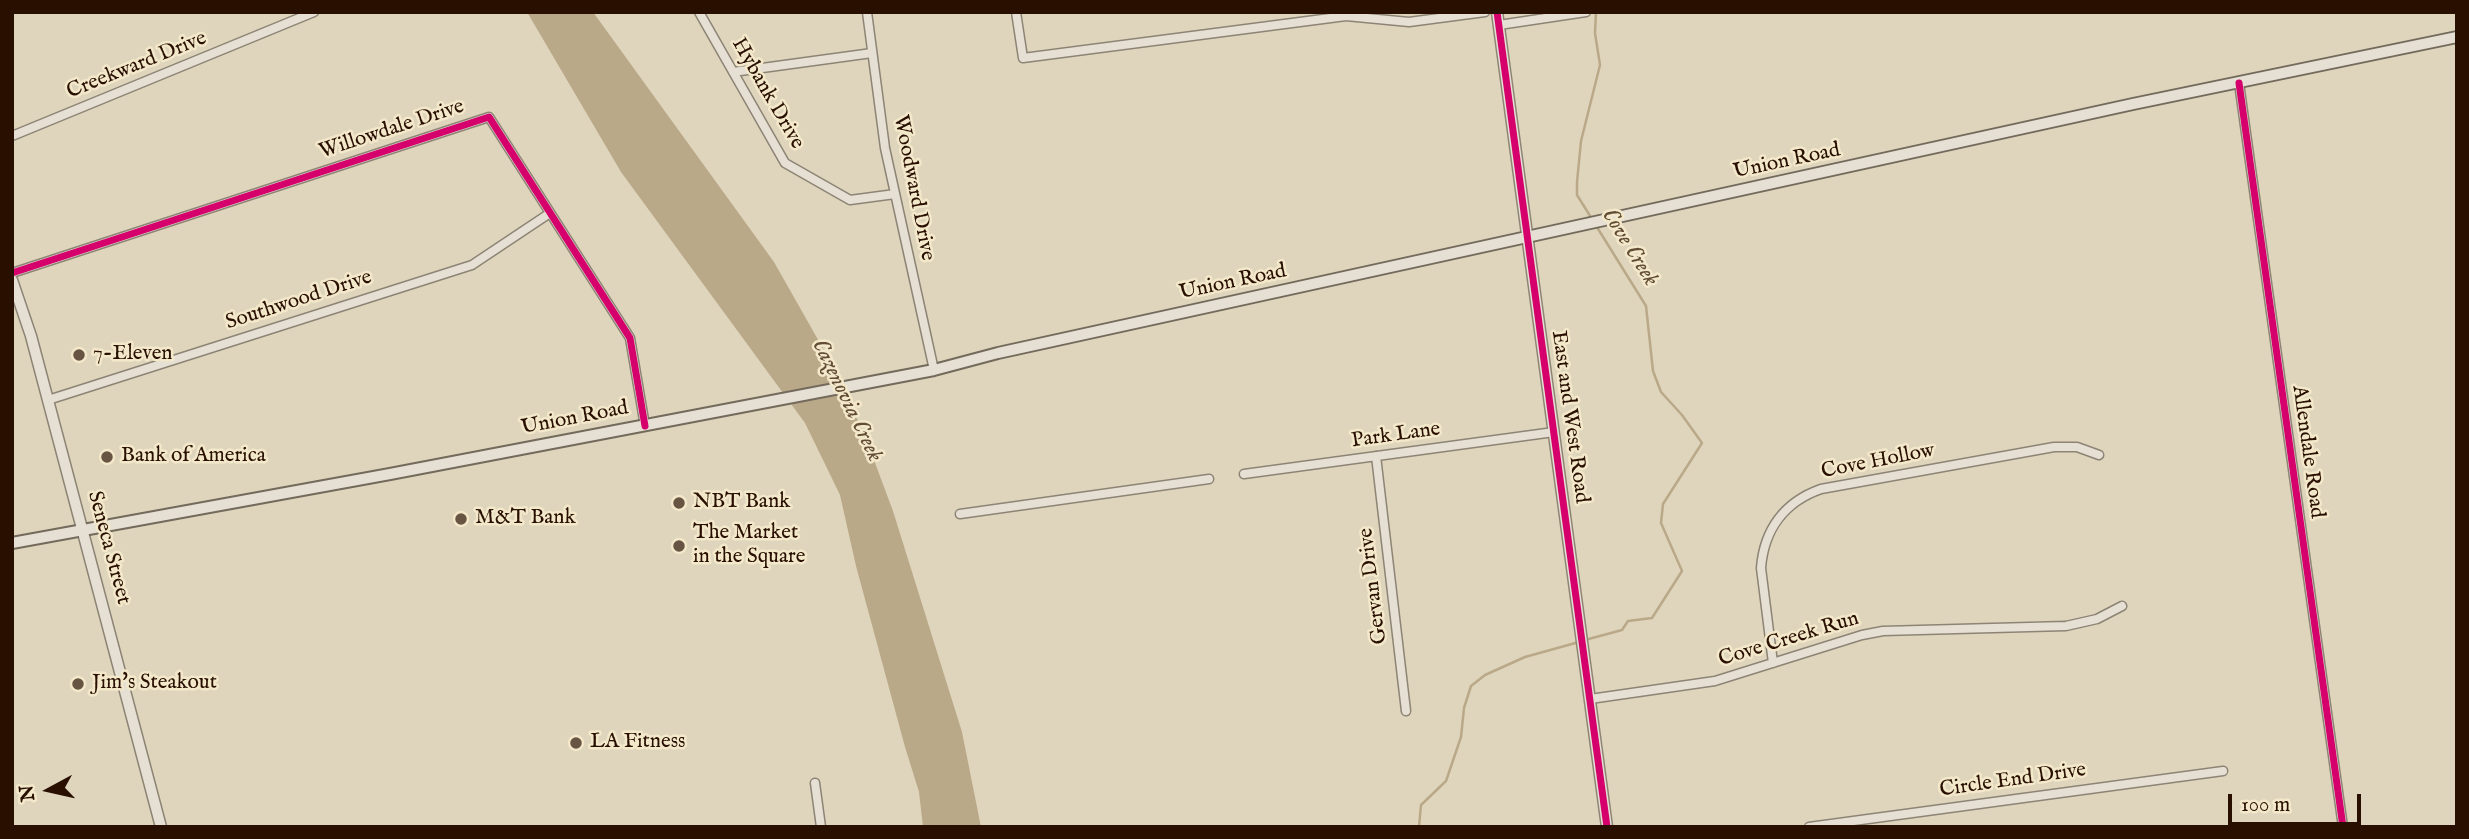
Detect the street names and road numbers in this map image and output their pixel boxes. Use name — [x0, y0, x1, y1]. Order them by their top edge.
street label: Creekward Drive — [64, 27, 210, 105]
street label: Hybank Drive — [725, 34, 809, 154]
street label: Willowdale Drive — [316, 95, 468, 165]
street label: Woodward Drive — [887, 113, 939, 263]
street label: Union Road — [1731, 138, 1843, 186]
street label: Union Road — [1177, 259, 1289, 307]
street label: Southwood Drive — [223, 266, 375, 336]
street label: East and West Road — [1544, 329, 1594, 505]
street label: Allendale Road — [2285, 384, 2329, 520]
street label: Union Road — [519, 396, 631, 442]
street label: Park Lane — [1350, 417, 1442, 455]
street label: Cove Hollow — [1819, 439, 1937, 485]
street label: Seneca Street — [81, 489, 135, 607]
street label: Gervan Drive — [1354, 526, 1394, 646]
street label: Cove Creek Run — [1716, 607, 1862, 673]
street label: Circle End Drive — [1938, 758, 2088, 804]

